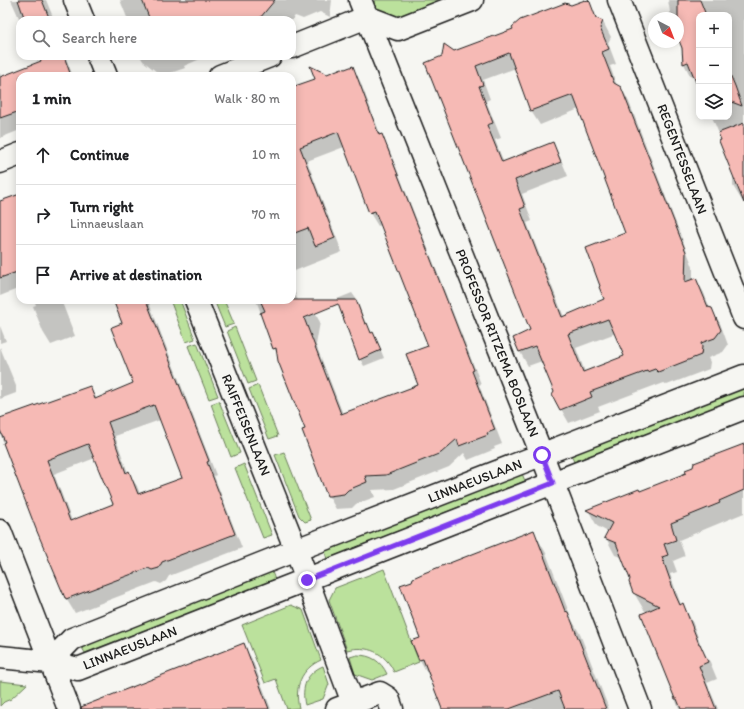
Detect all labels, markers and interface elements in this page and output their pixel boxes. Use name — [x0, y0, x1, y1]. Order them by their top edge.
north arrow — [648, 12, 684, 48]
map controls — [696, 12, 732, 120]
button: + — [696, 12, 732, 48]
search box — [16, 16, 296, 60]
icon: search — [30, 27, 52, 49]
text: Search here — [62, 29, 137, 47]
button: − — [696, 48, 732, 84]
button: layers — [696, 84, 732, 120]
text: 1 min — [32, 88, 71, 108]
text: Walk · 80 m — [214, 91, 280, 106]
street label: REGENTESSELAAN — [653, 101, 711, 217]
icon: ahead — [32, 144, 54, 166]
text: Continue — [70, 146, 129, 164]
text: 10 m — [252, 147, 280, 162]
text: Turn right — [70, 198, 134, 216]
icon: right — [32, 204, 54, 226]
text: 70 m — [252, 207, 280, 222]
text: Linnaeuslaan — [70, 216, 144, 231]
street label: PROFESSOR RITZEMA BOSLAAN — [451, 247, 543, 439]
icon: arrive — [32, 264, 54, 286]
text: Arrive at destination — [70, 266, 202, 284]
street label: RAIFFEISENLAAN — [218, 372, 274, 478]
route start — [533, 446, 551, 464]
street label: LINNAEUSLAAN — [426, 455, 524, 507]
route end — [298, 571, 316, 589]
street label: LINNAEUSLAAN — [81, 622, 179, 674]

